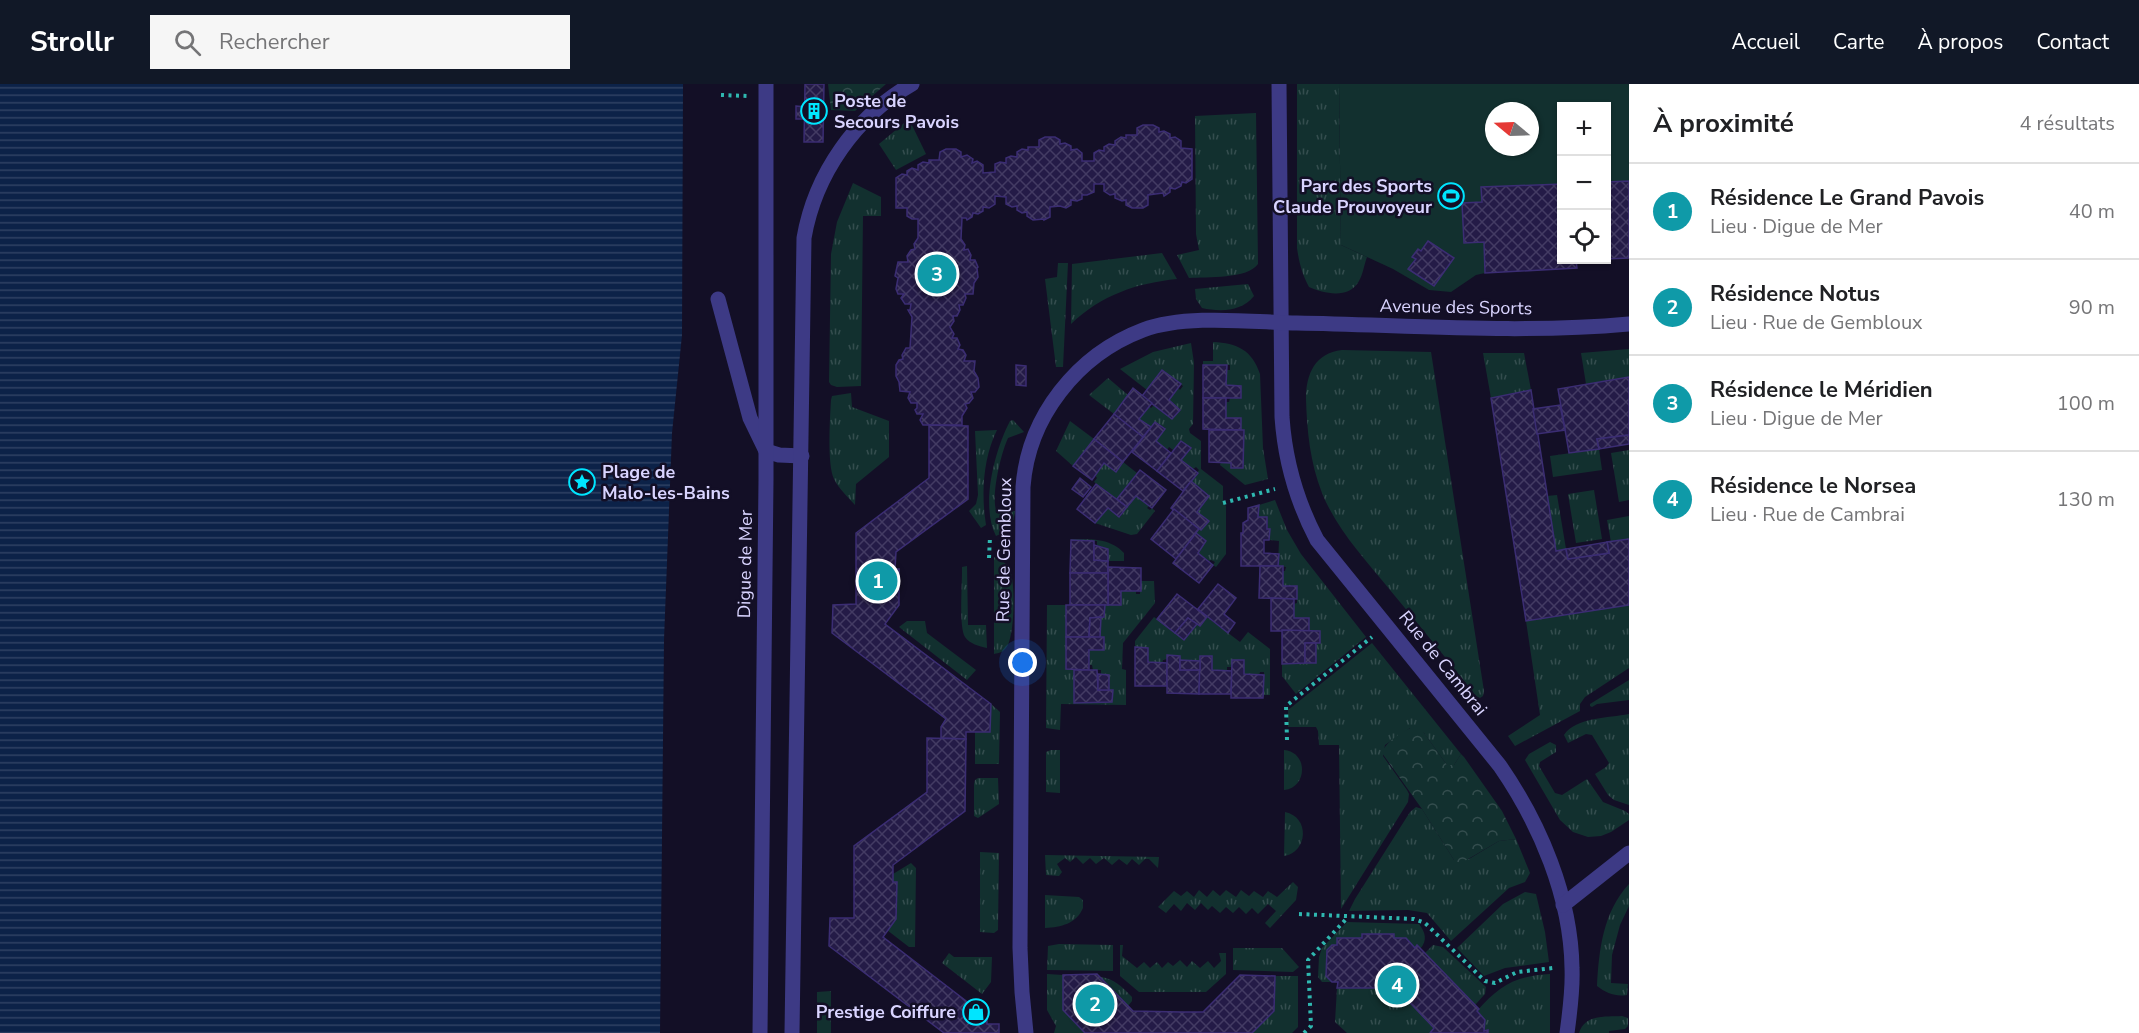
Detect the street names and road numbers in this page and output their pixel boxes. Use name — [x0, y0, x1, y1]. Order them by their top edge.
street label: Avenue des Sports — [1379, 294, 1533, 320]
street label: Rue de Gembloux — [991, 477, 1017, 622]
street label: Digue de Mer — [732, 509, 758, 618]
street label: Rue de Cambrai — [1393, 606, 1493, 720]

